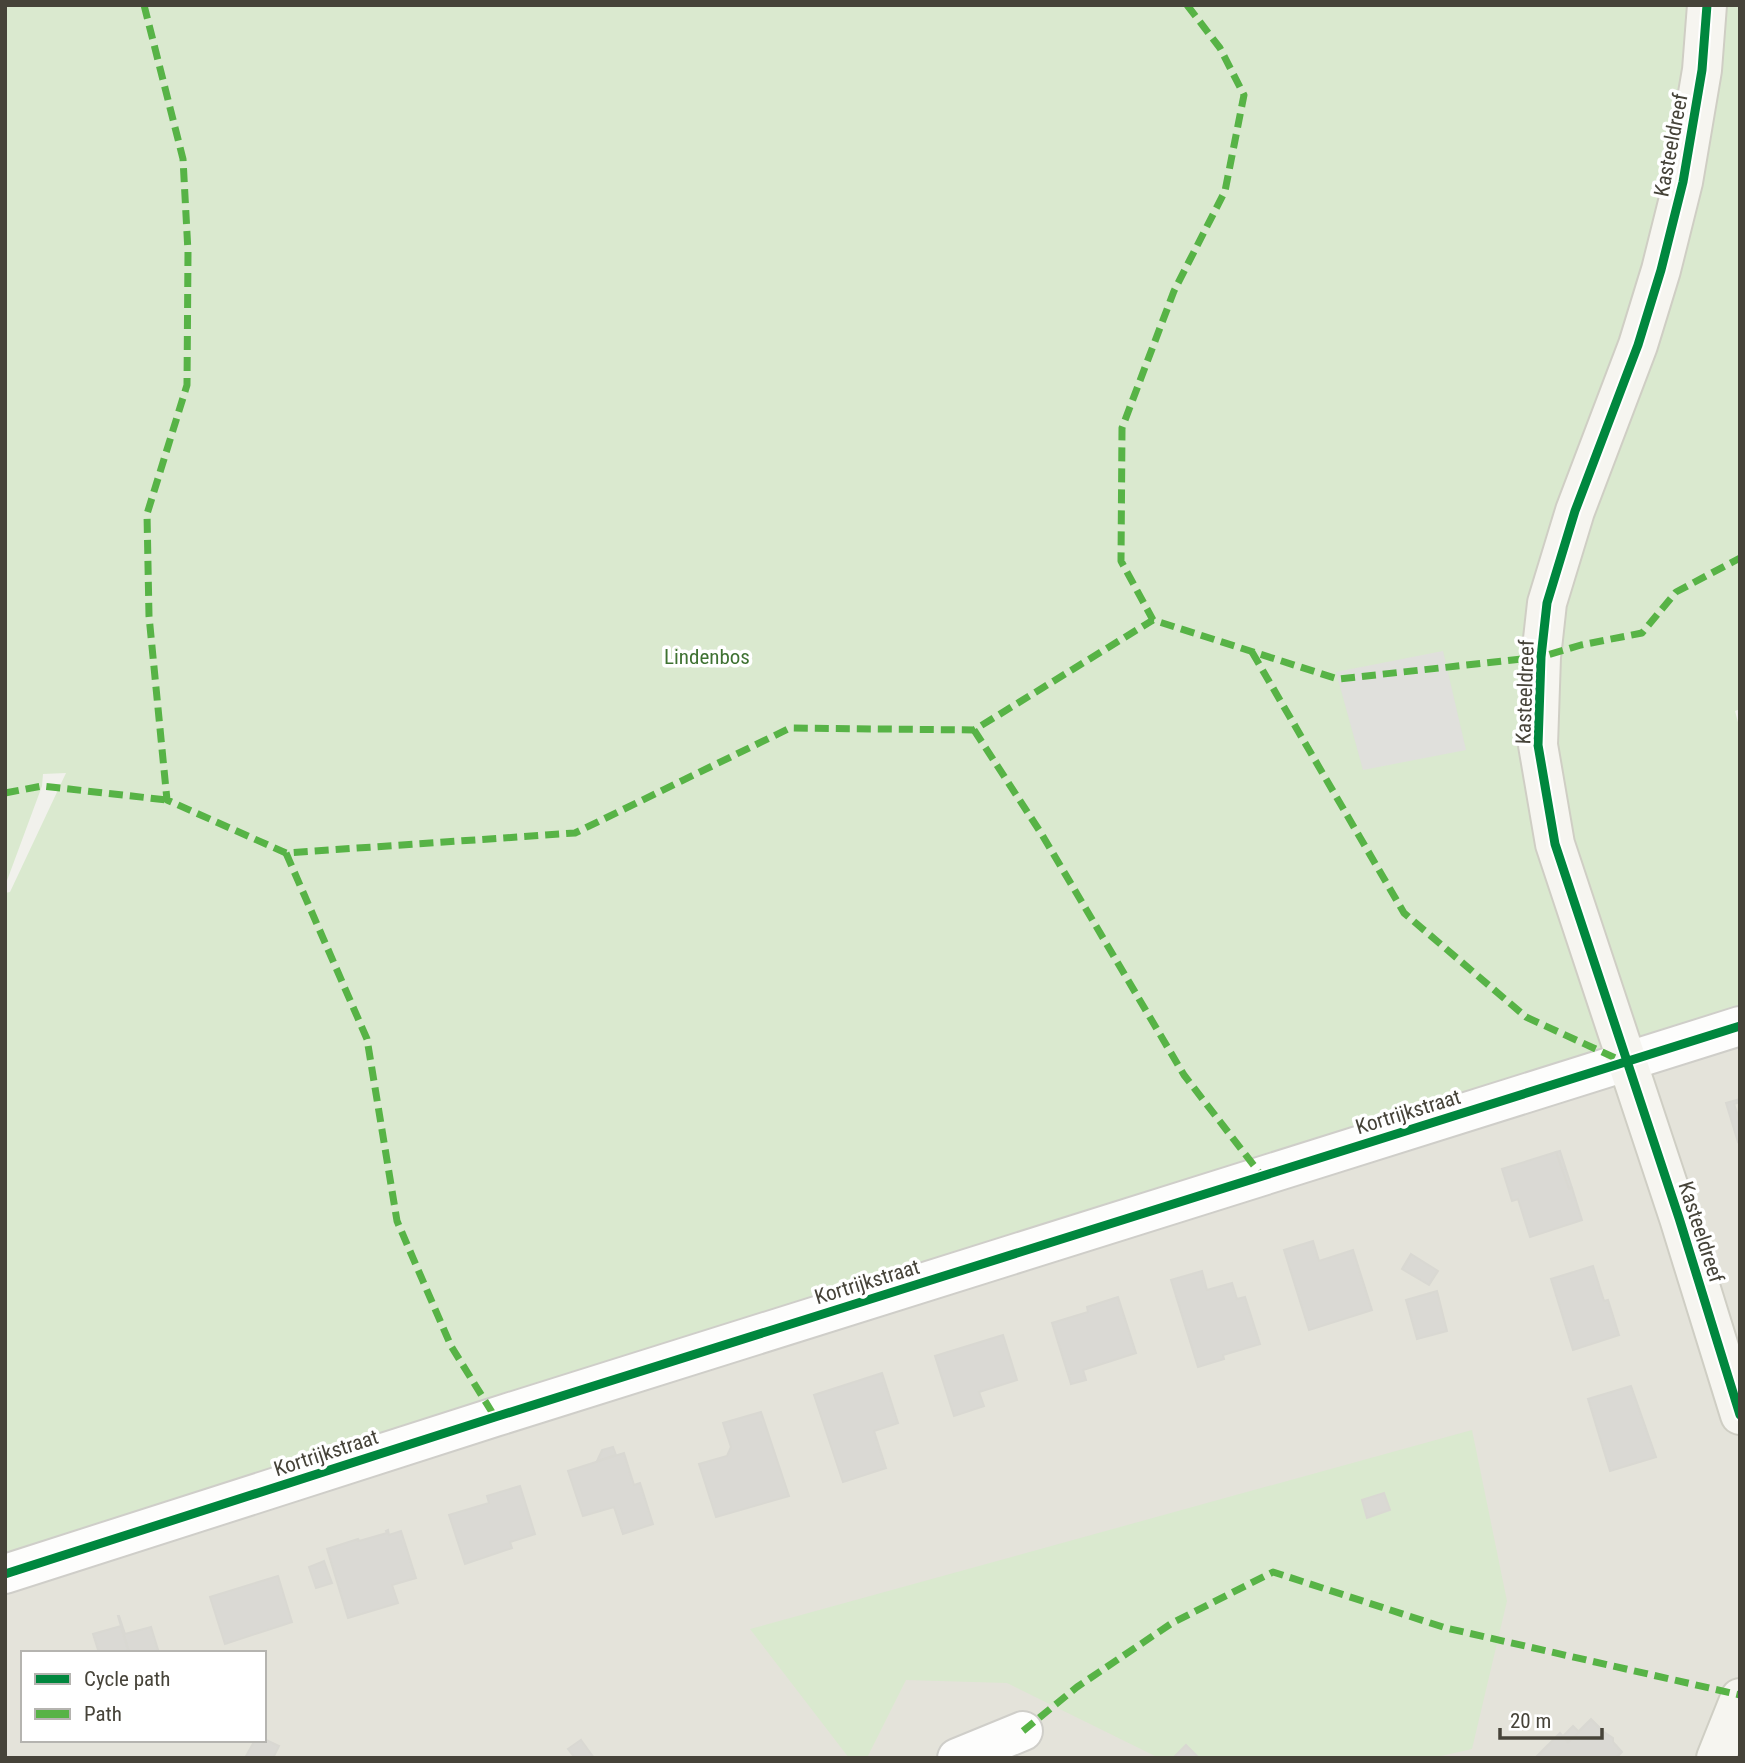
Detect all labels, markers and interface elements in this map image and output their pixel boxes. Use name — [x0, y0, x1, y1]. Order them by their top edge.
street label: Kasteeldreef — [1649, 91, 1693, 199]
street label: Kasteeldreef — [1511, 639, 1539, 745]
park label: Lindenbos — [664, 645, 750, 669]
street label: Kortrijkstraat — [1353, 1085, 1463, 1139]
street label: Kasteeldreef — [1673, 1178, 1729, 1286]
street label: Kortrijkstraat — [812, 1255, 922, 1309]
street label: Kortrijkstraat — [271, 1425, 381, 1481]
legend — [21, 1651, 266, 1742]
text: Cycle path — [84, 1667, 170, 1691]
scale bar — [1500, 1696, 1602, 1740]
text: Path — [84, 1702, 122, 1726]
text: 20 m — [1510, 1709, 1551, 1733]

